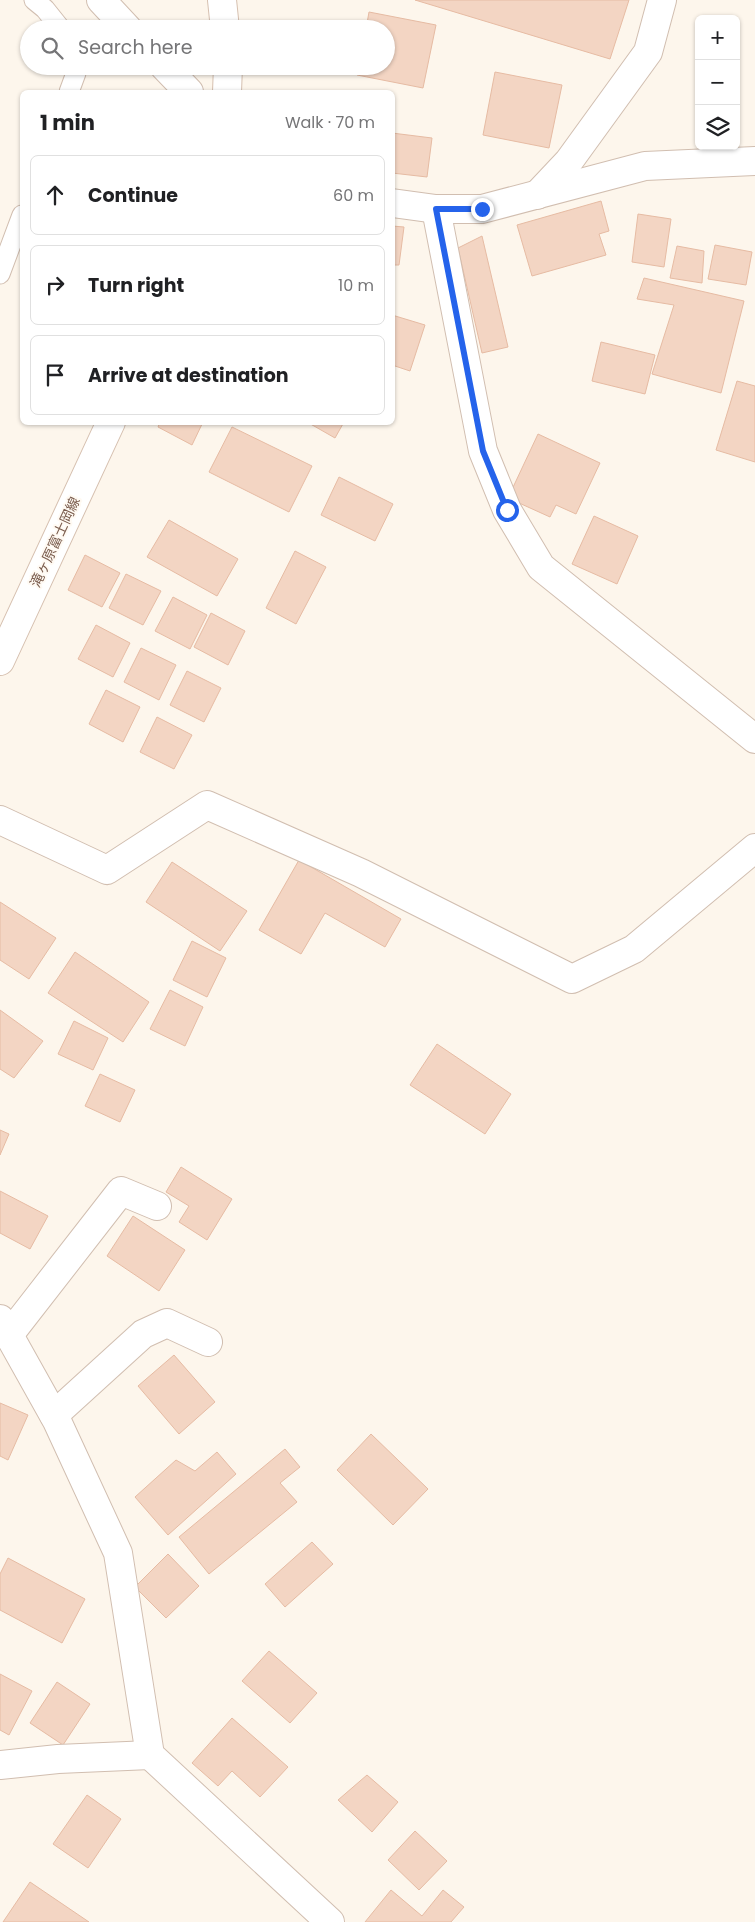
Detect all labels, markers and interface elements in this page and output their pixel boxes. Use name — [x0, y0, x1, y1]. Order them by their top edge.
map controls — [695, 15, 740, 150]
button: + — [695, 15, 740, 60]
search box — [20, 20, 395, 75]
icon: search — [38, 34, 66, 62]
text: Search here — [78, 34, 192, 61]
button: − — [695, 60, 740, 105]
button: layers — [695, 105, 740, 150]
text: 1 min — [40, 108, 95, 137]
text: Walk · 70 m — [285, 111, 375, 134]
icon: ahead — [41, 181, 69, 209]
text: Continue — [88, 182, 178, 209]
text: 60 m — [333, 184, 374, 207]
route end — [471, 198, 494, 221]
icon: right — [41, 271, 69, 299]
text: Turn right — [88, 272, 184, 299]
text: 10 m — [338, 274, 374, 297]
icon: arrive — [41, 361, 69, 389]
text: Arrive at destination — [88, 362, 289, 389]
street label: 滝ヶ原富士岡線 — [25, 493, 85, 591]
route start — [496, 499, 519, 522]

